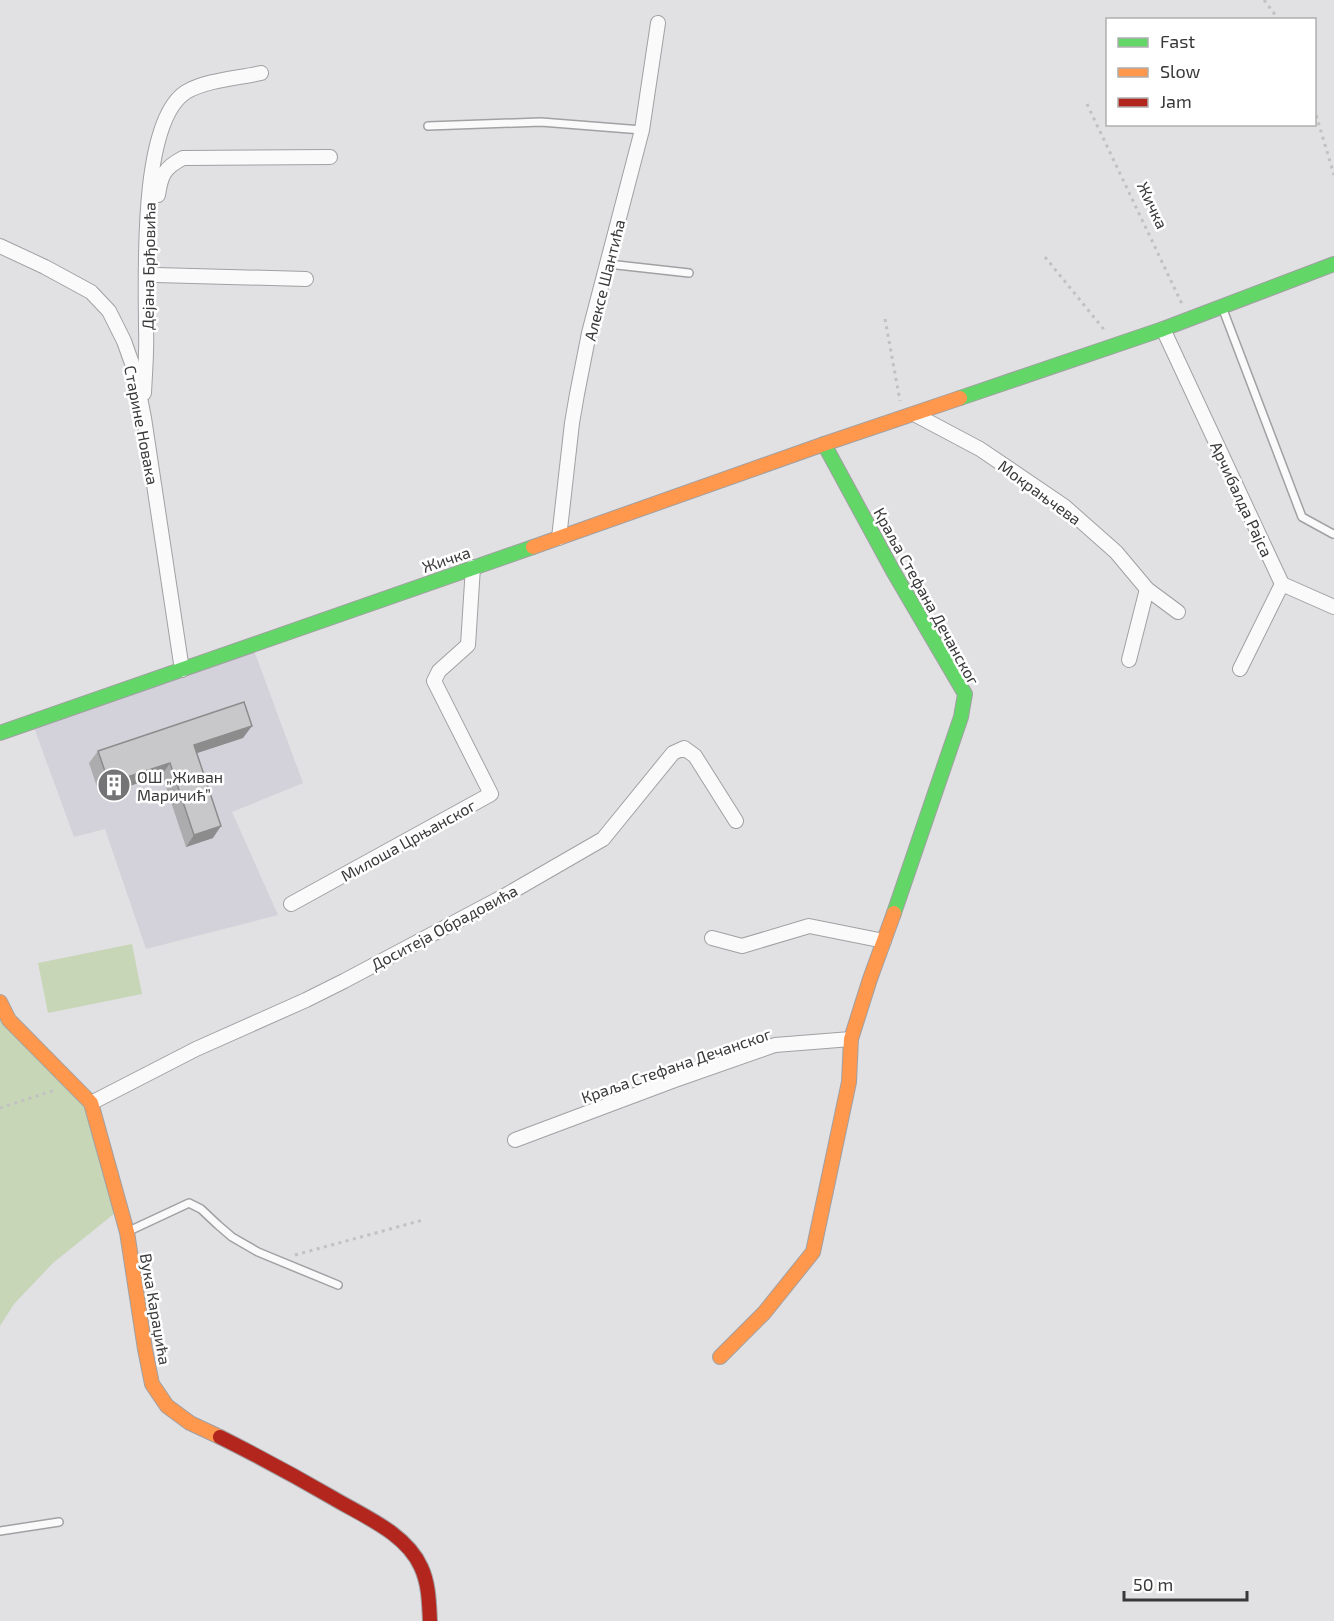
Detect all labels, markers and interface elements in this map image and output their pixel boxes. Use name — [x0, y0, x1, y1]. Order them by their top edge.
legend — [1106, 18, 1316, 126]
text: Fast — [1160, 30, 1195, 52]
text: Slow — [1160, 60, 1201, 82]
text: Jam — [1160, 90, 1192, 112]
street label: Жичка — [1134, 178, 1172, 232]
street label: Дејана Брђовића — [137, 202, 160, 330]
street label: Алексе Шантића — [580, 217, 628, 343]
street label: Старине Новака — [121, 364, 163, 486]
street label: Арчибалда Рајса — [1206, 438, 1277, 560]
street label: Мокрањчева — [995, 456, 1085, 528]
street label: Краља Стефана Дечанског — [870, 504, 984, 689]
street label: Жичка — [419, 542, 473, 576]
building icon: ОШ „Живан Маричић” — [96, 767, 132, 803]
place label: ОШ „Живан Маричић” — [137, 767, 223, 804]
street label: Милоша Црњанског — [337, 795, 479, 885]
street label: Доситеја Обрадовића — [367, 880, 521, 975]
street label: Краља Стефана Дечанског — [578, 1023, 774, 1107]
street label: Вука Караџића — [136, 1252, 175, 1366]
scale bar — [1124, 1564, 1247, 1602]
text: 50 m — [1133, 1573, 1173, 1595]

